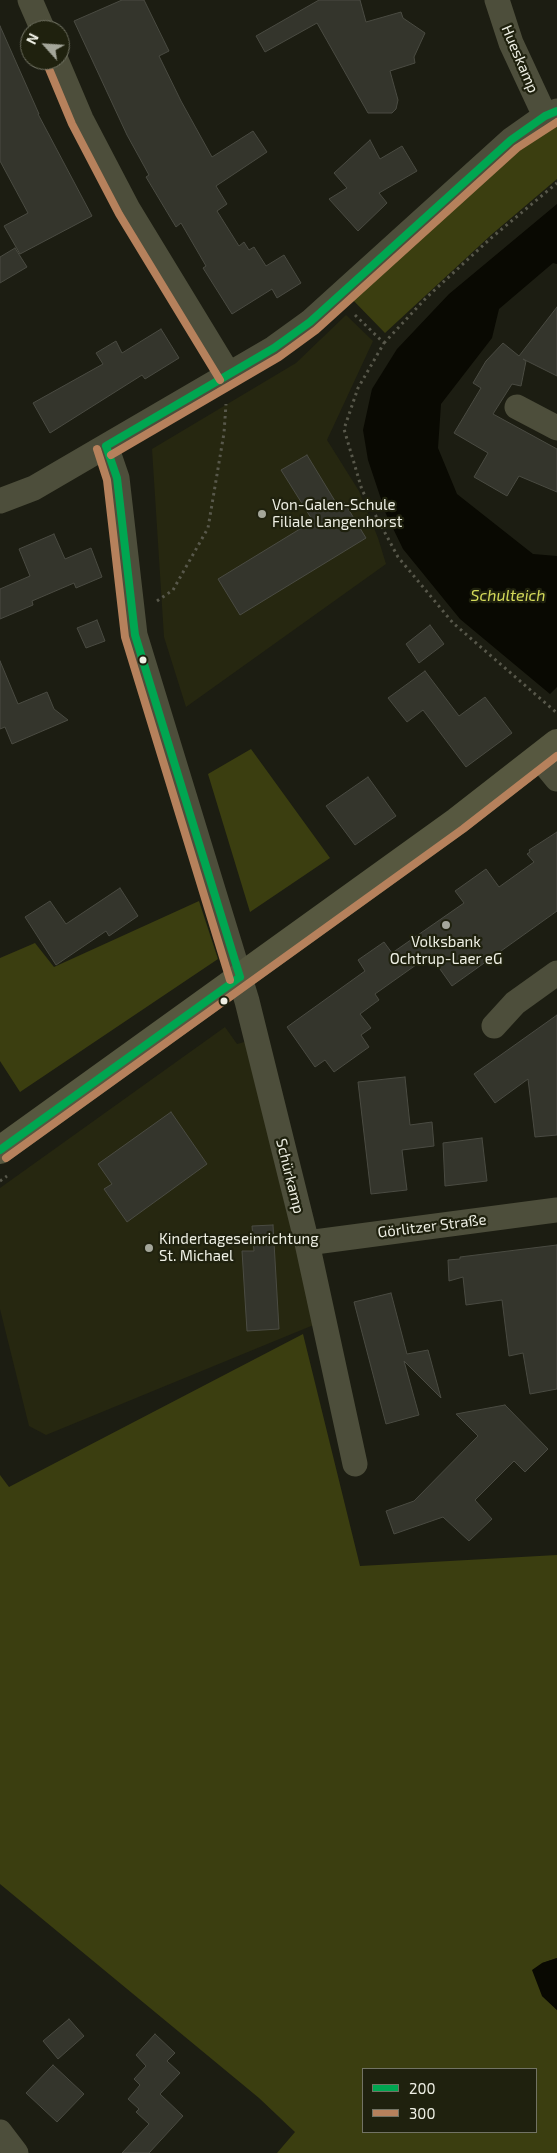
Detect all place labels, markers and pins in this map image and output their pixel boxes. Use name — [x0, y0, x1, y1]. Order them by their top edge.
place label: Von-Galen-Schule Filiale Langenhorst — [272, 496, 402, 531]
marker: Von-Galen-Schule Filiale Langenhorst — [256, 508, 268, 520]
unlabelled marker — [138, 655, 148, 665]
marker: Volksbank Ochtrup-Laer eG — [440, 919, 452, 931]
place label: Volksbank Ochtrup-Laer eG — [390, 933, 502, 968]
unlabelled marker — [219, 996, 229, 1006]
place label: Kindertageseinrichtung St. Michael — [159, 1230, 319, 1265]
marker: Kindertageseinrichtung St. Michael — [143, 1242, 155, 1254]

